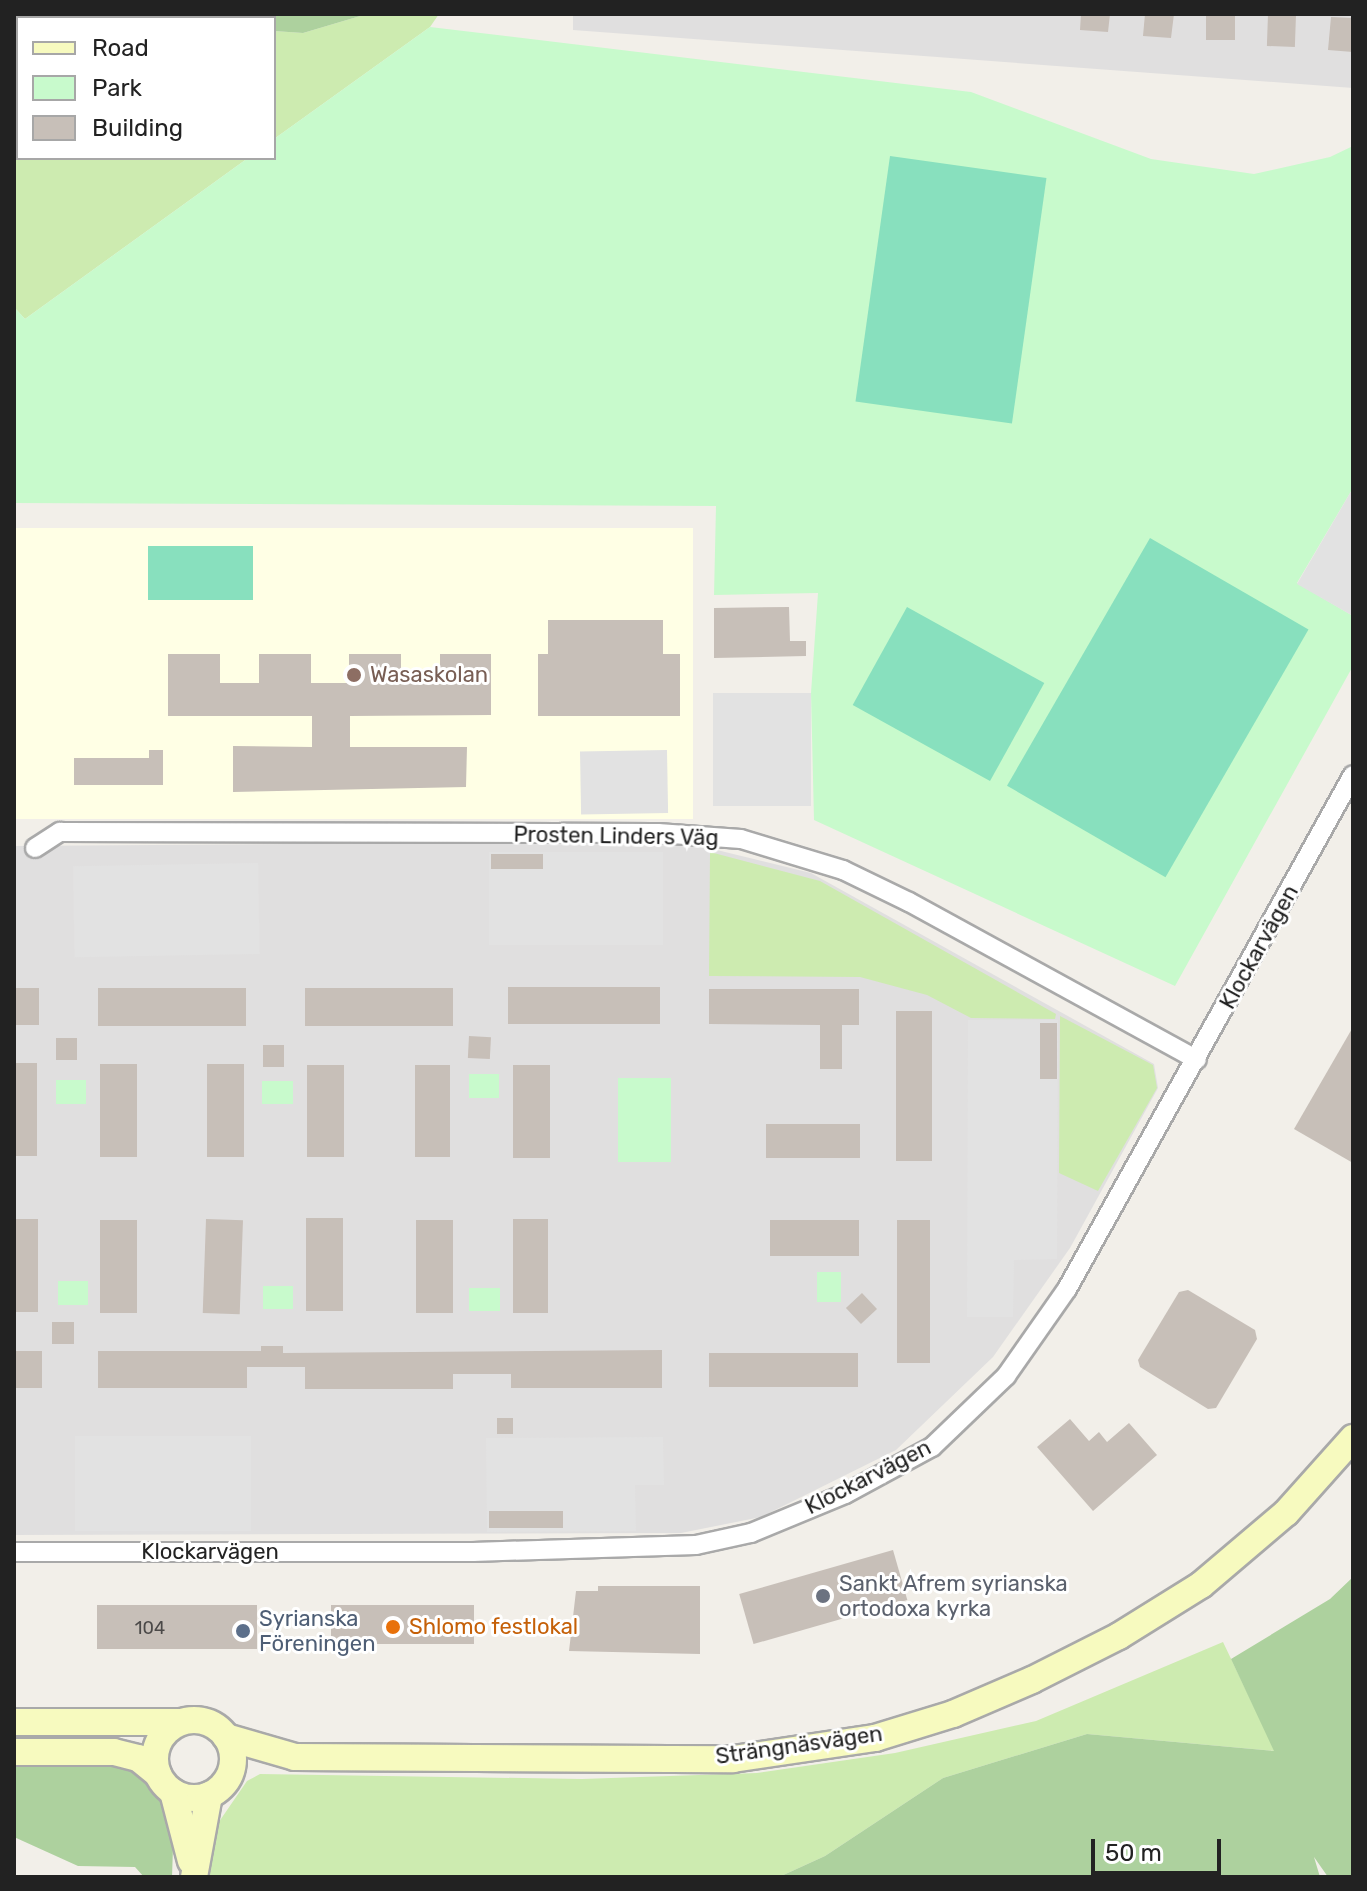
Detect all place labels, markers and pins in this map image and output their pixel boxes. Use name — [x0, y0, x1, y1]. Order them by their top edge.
place label: Wasaskolan — [370, 662, 488, 688]
marker: Wasaskolan — [345, 666, 363, 684]
place label: Sankt Afrem syrianska ortodoxa kyrka — [839, 1570, 1068, 1622]
marker: Sankt Afrem syrianska ortodoxa kyrka — [814, 1587, 832, 1605]
place label: Syrianska Föreningen — [259, 1605, 375, 1656]
place label: Shlomo festlokal — [409, 1614, 579, 1640]
marker: Shlomo festlokal — [384, 1618, 402, 1636]
marker: Syrianska Föreningen — [234, 1622, 252, 1640]

